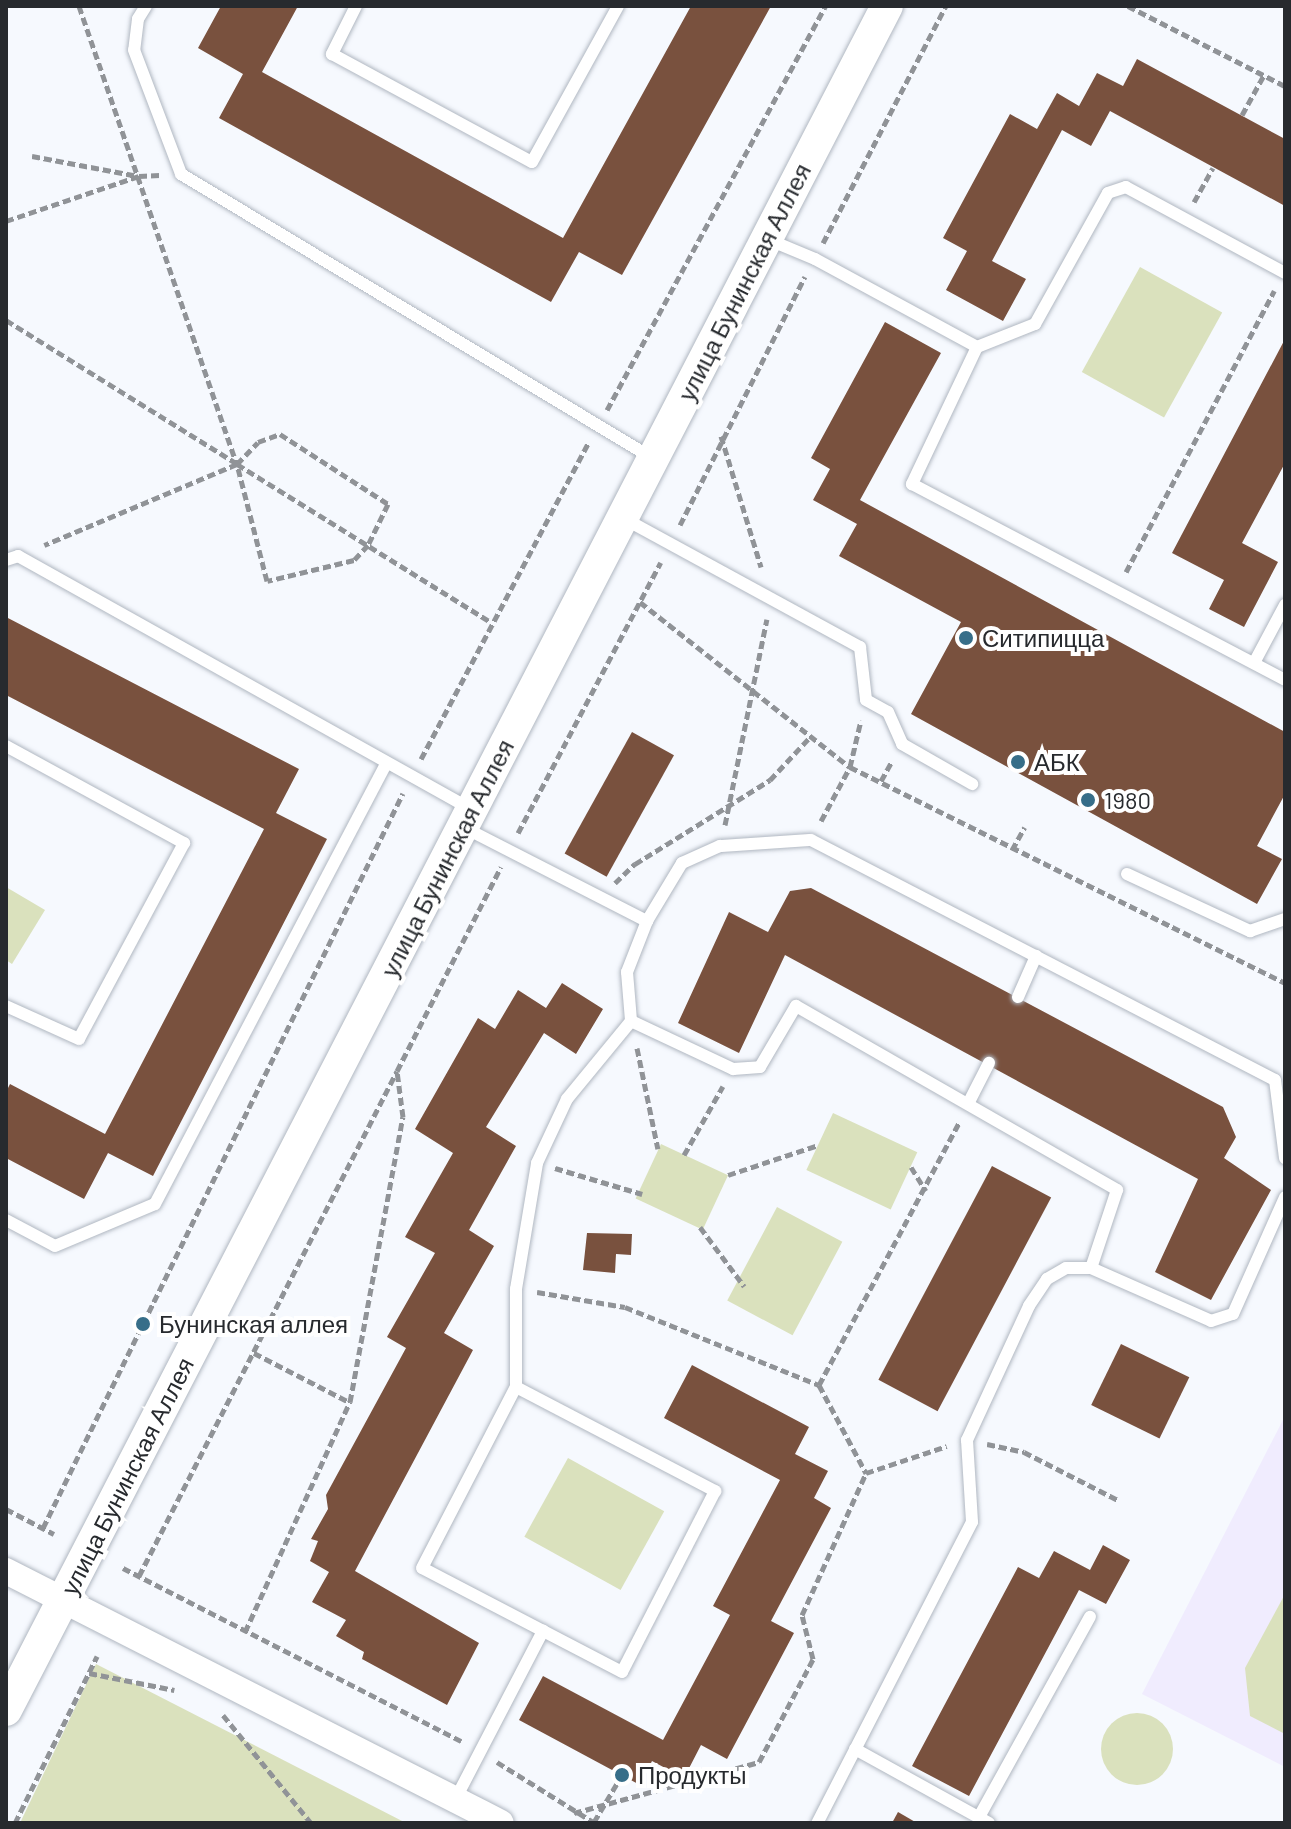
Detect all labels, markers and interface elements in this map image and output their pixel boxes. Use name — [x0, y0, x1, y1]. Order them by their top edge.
street label: улица Бунинская Аллея — [672, 159, 816, 405]
place label: Ситипицца — [982, 624, 1104, 652]
marker: Ситипицца — [957, 629, 975, 647]
street label: улица Бунинская Аллея — [375, 735, 519, 981]
place label: АБК — [1034, 748, 1080, 776]
marker: АБК — [1009, 753, 1027, 771]
place label: 1980 — [1104, 786, 1151, 814]
marker: 1980 — [1079, 791, 1097, 809]
place label: Бунинская аллея — [159, 1310, 348, 1338]
marker: Бунинская аллея — [134, 1315, 152, 1333]
street label: улица Бунинская Аллея — [55, 1353, 199, 1599]
place label: Продукты — [638, 1761, 746, 1789]
marker: Продукты — [613, 1766, 631, 1784]

